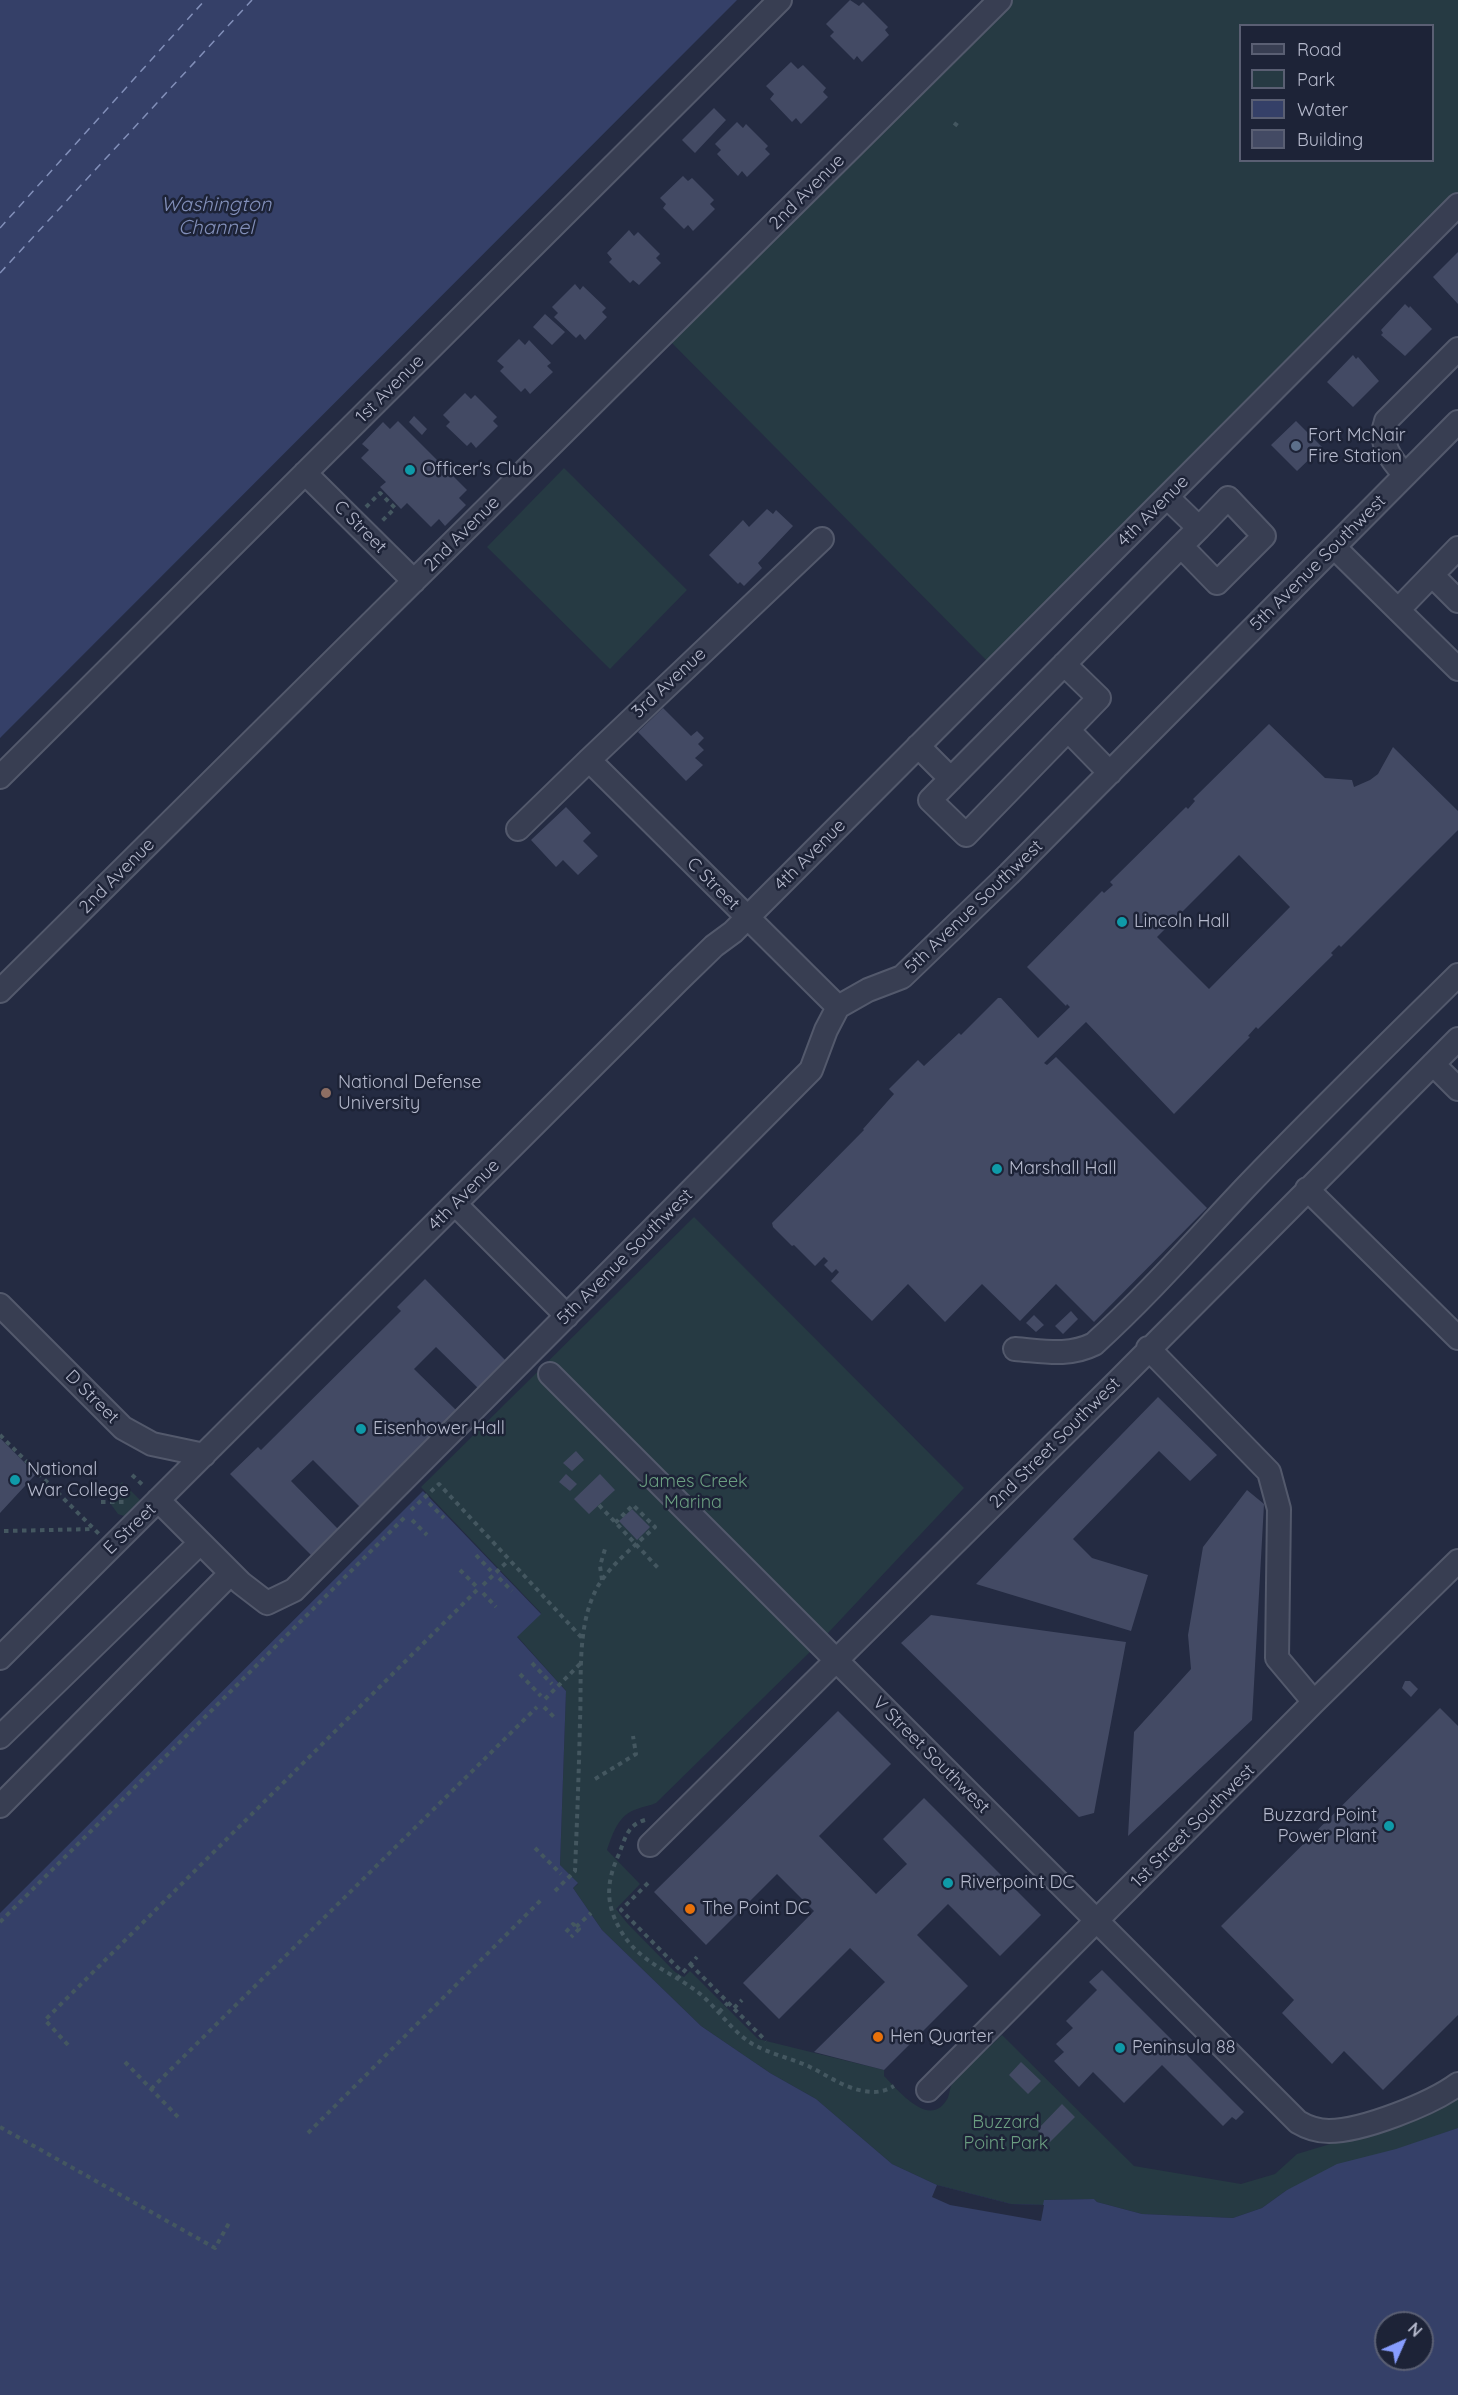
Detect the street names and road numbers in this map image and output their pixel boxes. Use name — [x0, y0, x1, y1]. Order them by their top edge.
street label: 2nd Avenue — [765, 150, 849, 234]
street label: 1st Avenue — [351, 350, 429, 428]
street label: 4th Avenue — [1113, 471, 1193, 551]
street label: 5th Avenue Southwest — [1246, 491, 1390, 635]
street label: 2nd Avenue — [420, 492, 504, 576]
street label: C Street — [329, 496, 391, 558]
street label: 3rd Avenue — [627, 643, 711, 723]
street label: 4th Avenue — [770, 815, 850, 895]
street label: 2nd Avenue — [75, 834, 159, 918]
street label: 5th Avenue Southwest — [901, 836, 1047, 978]
street label: C Street — [682, 853, 744, 915]
street label: 4th Avenue — [424, 1155, 504, 1235]
street label: 5th Avenue Southwest — [553, 1185, 697, 1329]
street label: D Street — [61, 1366, 123, 1428]
street label: 2nd Street Southwest — [985, 1373, 1125, 1513]
street label: E Street — [99, 1499, 161, 1559]
street label: V Street Southwest — [868, 1692, 994, 1818]
street label: 1st Street Southwest — [1127, 1760, 1259, 1892]

